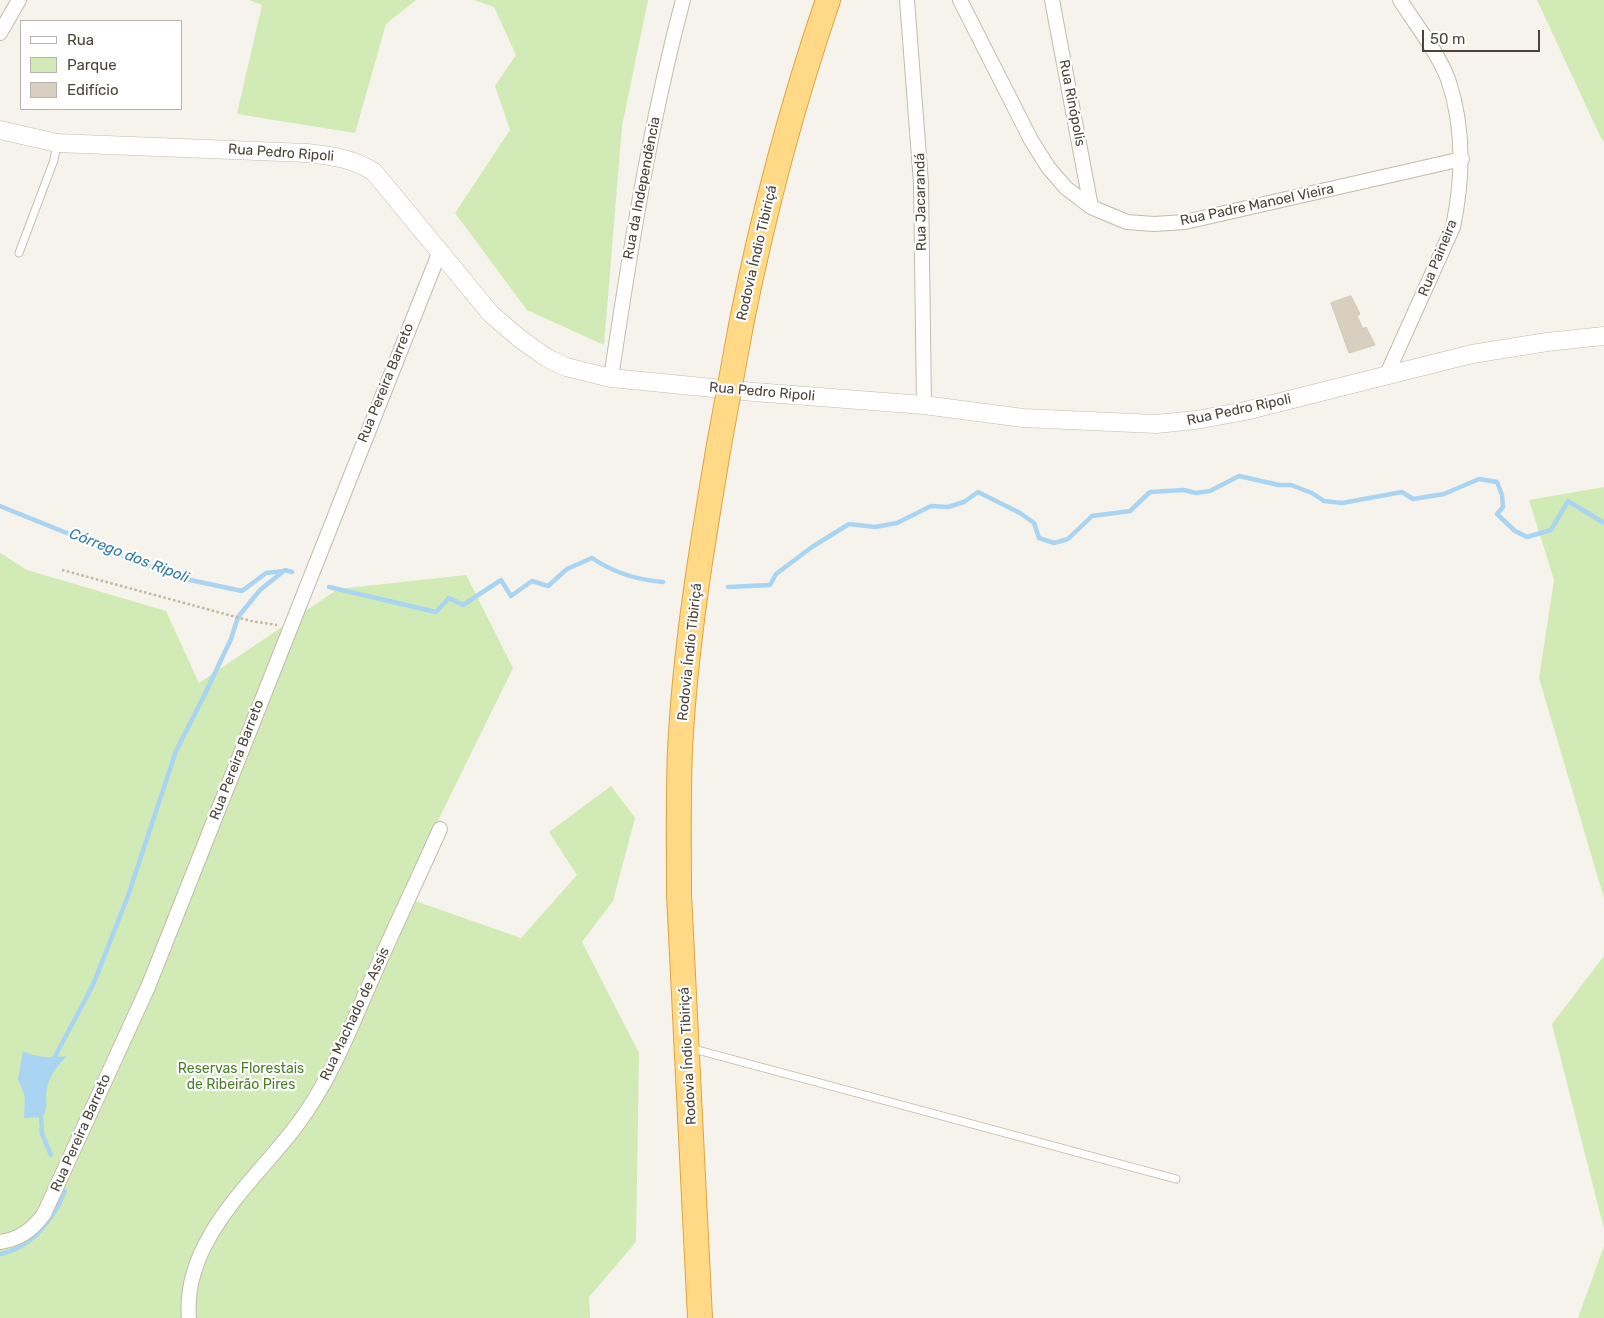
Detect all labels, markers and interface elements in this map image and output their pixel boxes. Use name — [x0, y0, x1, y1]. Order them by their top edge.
legend — [20, 20, 182, 110]
scale bar — [1424, 20, 1542, 52]
text: 50 m — [1430, 30, 1465, 48]
text: Rua — [67, 31, 94, 49]
text: Parque — [67, 56, 117, 74]
street label: Rua Rinópolis — [1055, 58, 1089, 148]
text: Edifício — [67, 81, 119, 99]
street label: Rua da Independência — [620, 115, 664, 261]
street label: Rua Pedro Ripoli — [227, 141, 335, 165]
street label: Rua Jacarandá — [912, 153, 930, 251]
street label: Rua Padre Manoel Vieira — [1179, 180, 1335, 230]
street label: Rodovia Índio Tibiriçá — [733, 184, 781, 322]
street label: Rua Paineira — [1415, 217, 1461, 299]
street label: Rua Pereira Barreto — [354, 321, 418, 445]
street label: Rua Pedro Ripoli — [708, 379, 816, 405]
street label: Rua Pedro Ripoli — [1185, 391, 1293, 429]
water label: Córrego dos Ripoli — [67, 525, 191, 587]
street label: Rodovia Índio Tibiriçá — [674, 582, 706, 722]
street label: Rua Pereira Barreto — [206, 698, 268, 822]
street label: Rua Machado de Assis — [317, 945, 393, 1083]
street label: Rodovia Índio Tibiriçá — [676, 986, 700, 1126]
park label: Reservas Florestais de Ribeirão Pires — [178, 1061, 304, 1094]
street label: Rua Pereira Barreto — [47, 1072, 115, 1194]

